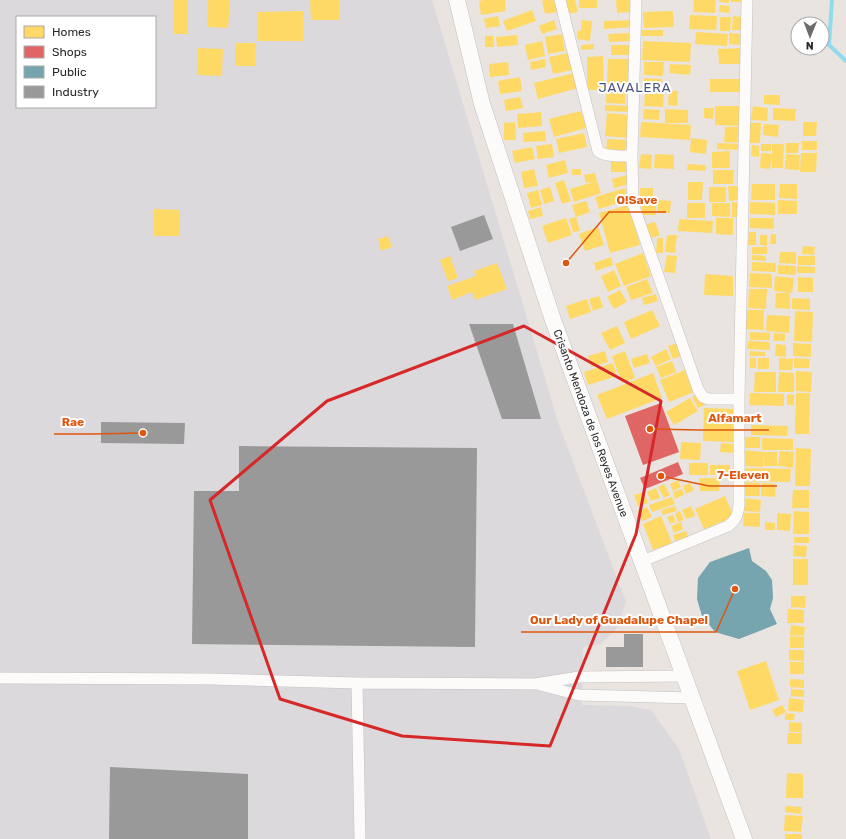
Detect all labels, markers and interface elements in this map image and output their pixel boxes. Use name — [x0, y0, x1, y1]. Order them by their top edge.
legend — [16, 16, 156, 108]
north arrow — [790, 16, 830, 56]
text: Homes — [52, 25, 91, 39]
text: N — [806, 39, 814, 52]
text: Shops — [52, 45, 87, 59]
text: Public — [52, 65, 87, 79]
district label: JAVALERA — [598, 80, 672, 95]
text: Industry — [52, 85, 99, 99]
callout: O!Save — [609, 188, 666, 212]
text: O!Save — [617, 193, 657, 207]
street label: Crisanto Mendoza de los Reyes Avenue — [550, 328, 631, 519]
callout: Alfamart — [700, 406, 769, 430]
callout: Rae — [54, 410, 92, 434]
text: Alfamart — [708, 411, 762, 425]
text: Rae — [62, 415, 84, 429]
callout: 7-Eleven — [709, 462, 777, 486]
text: 7-Eleven — [717, 468, 769, 482]
callout: Our Lady of Guadalupe Chapel — [521, 608, 716, 632]
text: Our Lady of Guadalupe Chapel — [530, 613, 708, 627]

